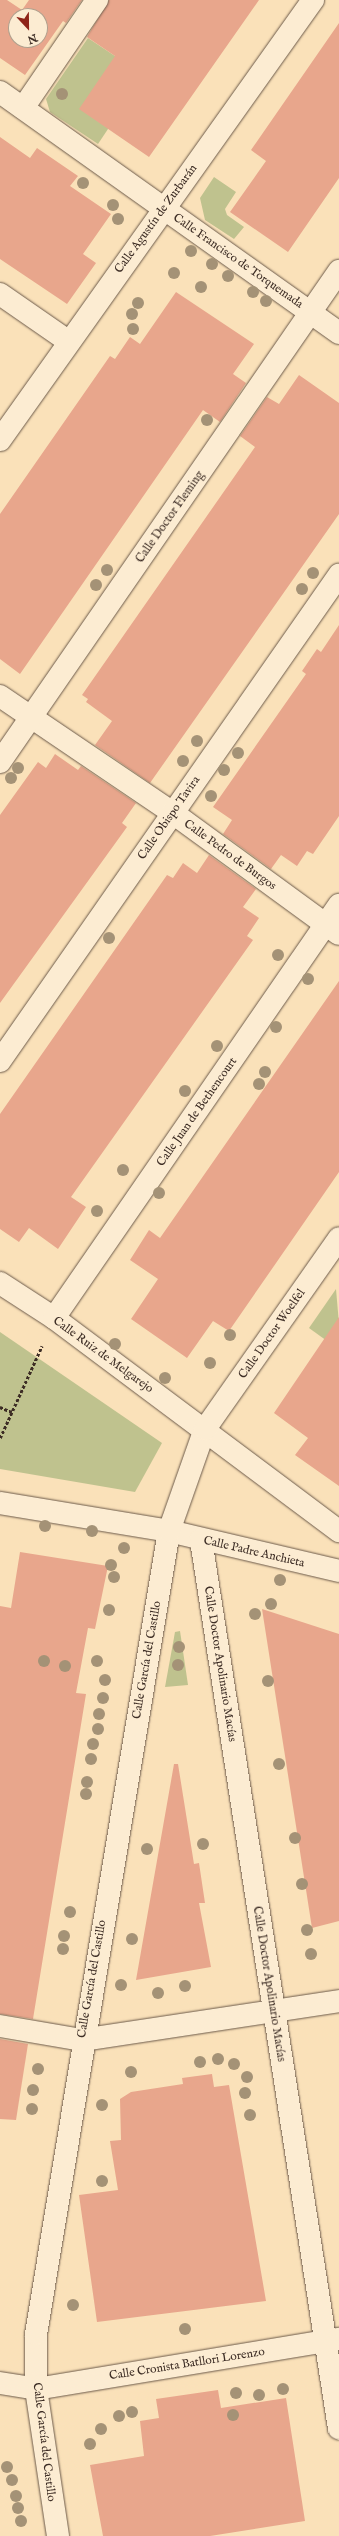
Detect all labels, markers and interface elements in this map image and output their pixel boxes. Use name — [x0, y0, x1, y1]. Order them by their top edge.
north arrow — [8, 8, 48, 48]
text: N — [25, 30, 39, 46]
street label: Calle Agustín de Zurbarán — [112, 162, 200, 276]
street label: Calle Francisco de Torquemada — [170, 211, 306, 311]
street label: Calle Doctor Fleming — [133, 468, 207, 566]
street label: Calle Obispo Tavira — [135, 773, 203, 863]
street label: Calle Pedro de Burgos — [181, 817, 279, 893]
street label: Calle Juan de Bethencourt — [154, 1055, 240, 1169]
street label: Calle Doctor Woelfel — [236, 1286, 308, 1382]
street label: Calle Ruiz de Melgarejo — [50, 1314, 156, 1396]
street label: Calle Padre Anchieta — [202, 1533, 306, 1571]
street label: Calle Doctor Apolinario Macías — [201, 1585, 239, 1743]
street label: Calle García del Castillo — [130, 1600, 164, 1720]
street label: Calle Doctor Apolinario Macías — [250, 1905, 288, 2063]
street label: Calle García del Castillo — [75, 1919, 109, 2039]
street label: Calle Cronista Batllori Lorenzo — [108, 2345, 266, 2383]
street label: Calle García del Castillo — [30, 2382, 58, 2502]

